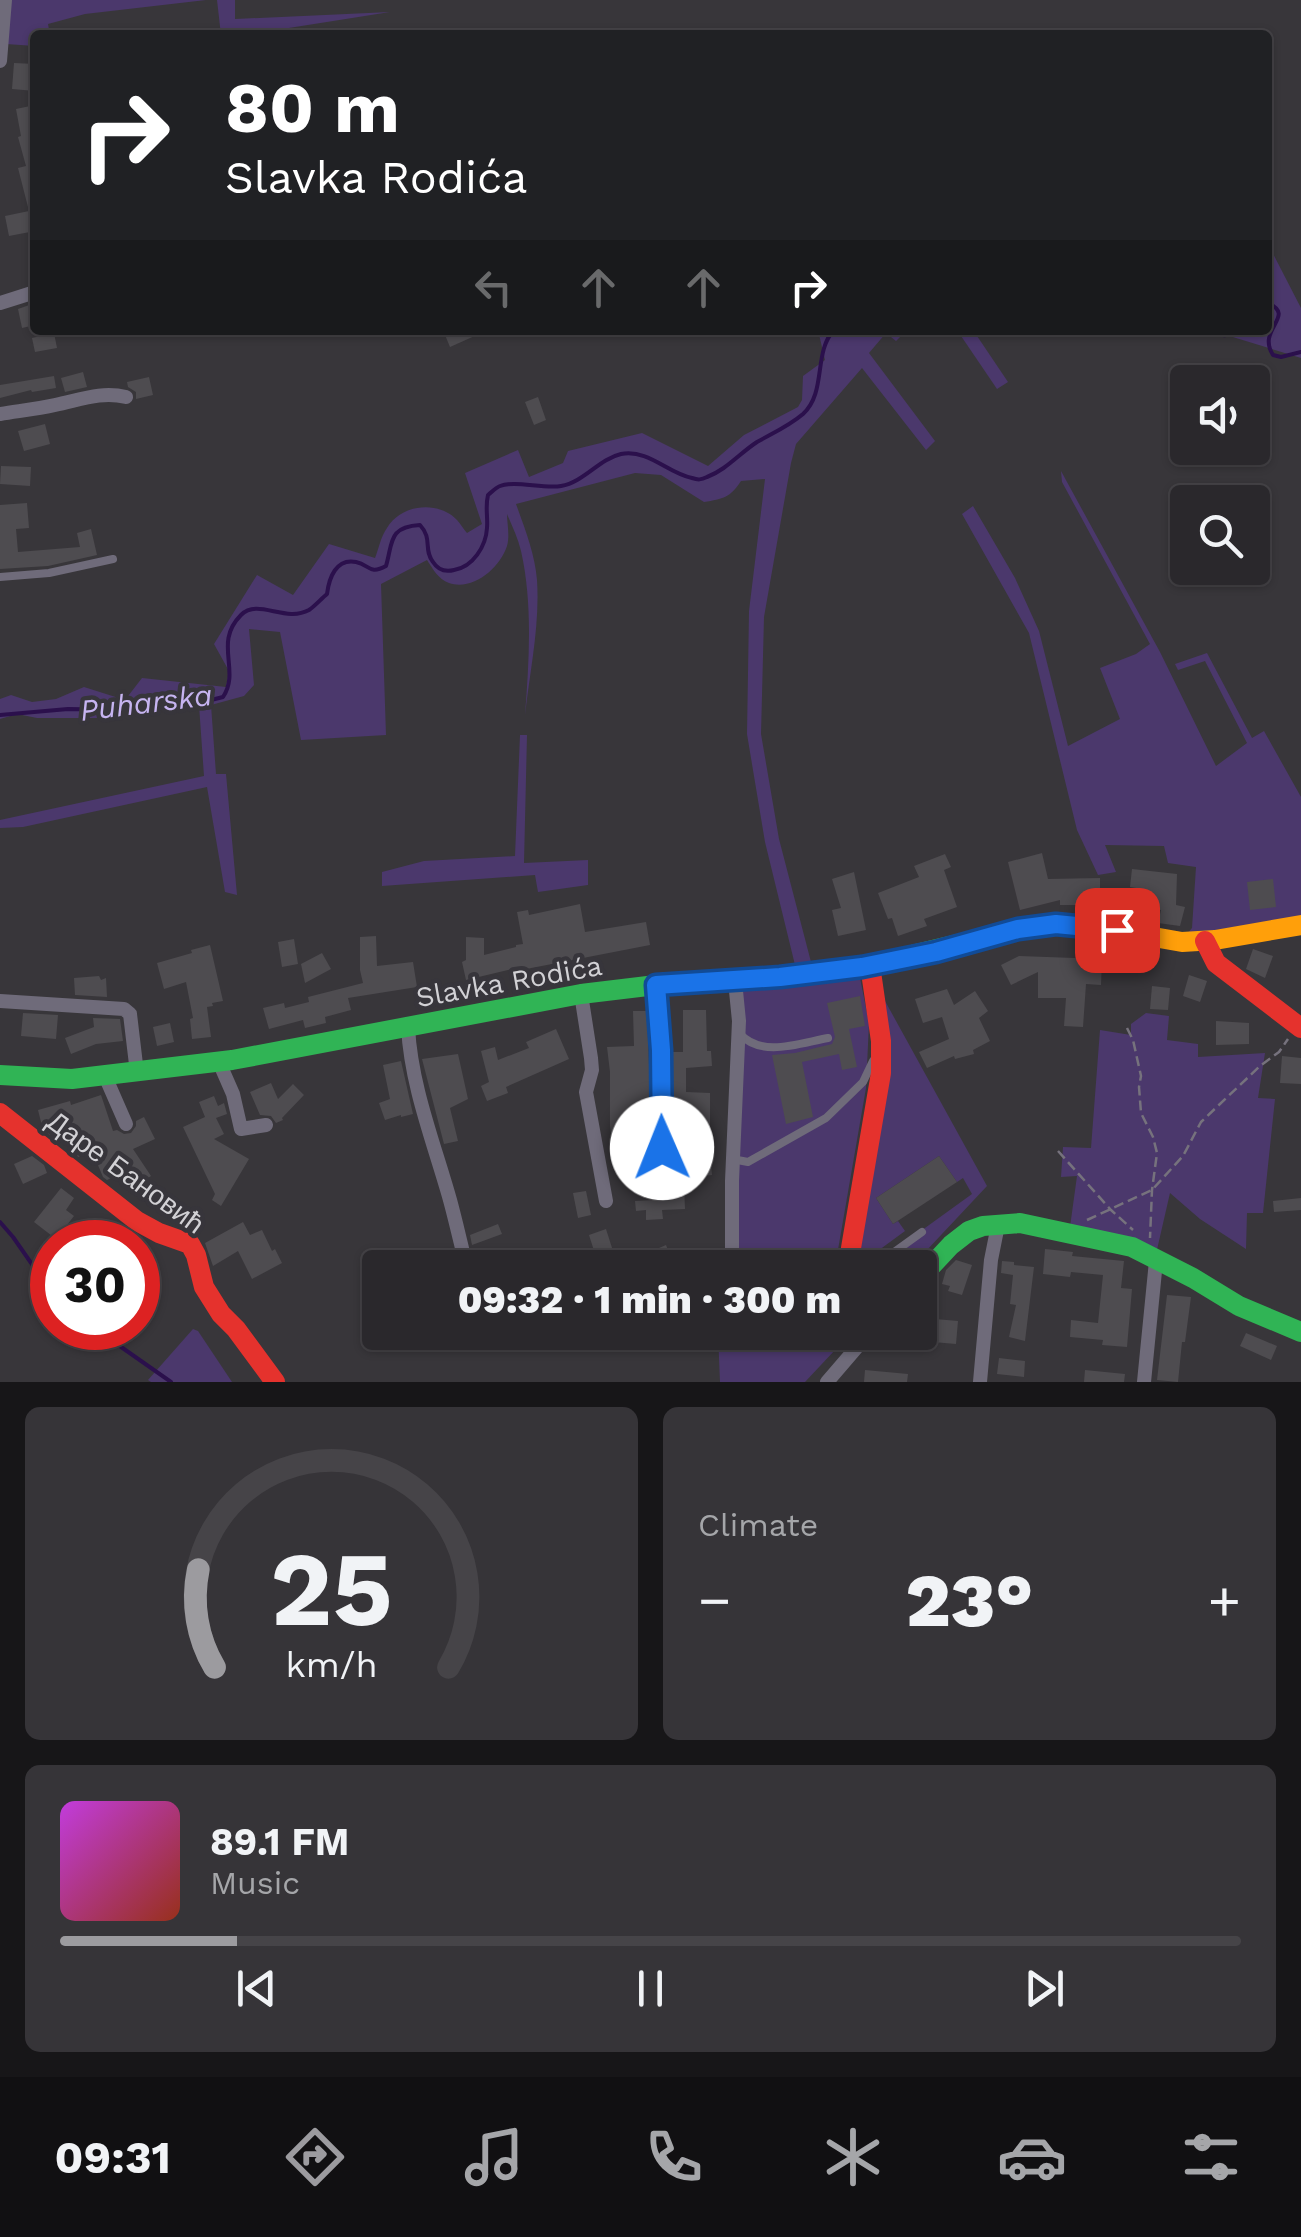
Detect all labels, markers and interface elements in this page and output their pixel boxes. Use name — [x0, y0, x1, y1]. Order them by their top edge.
text: 80 m — [225, 67, 400, 149]
icon: right — [60, 70, 190, 200]
text: Slavka Rodića — [225, 151, 528, 204]
icon: left — [466, 260, 521, 315]
icon: ahead — [571, 260, 626, 315]
icon: ahead — [676, 260, 731, 315]
icon: right — [781, 260, 836, 315]
map controls — [1170, 365, 1270, 585]
button: sound — [1170, 365, 1270, 465]
button: search — [1170, 485, 1270, 585]
water label: Puharska — [78, 677, 214, 728]
pin — [1075, 888, 1160, 973]
icon: arrive — [1090, 903, 1145, 958]
street label: Slavka Rodića — [414, 949, 605, 1014]
position arrow — [610, 1096, 714, 1200]
street label: Даре Бановић — [41, 1104, 211, 1241]
speed limit sign: 30 — [30, 1220, 160, 1350]
text: 09:32 · 1 min · 300 m — [458, 1278, 841, 1322]
text: Climate — [698, 1506, 818, 1544]
text: 25 — [270, 1528, 393, 1650]
text: 23° — [906, 1556, 1033, 1644]
text: − — [698, 1568, 731, 1632]
text: + — [1208, 1568, 1241, 1632]
text: km/h — [285, 1644, 378, 1686]
text: 89.1 FM — [210, 1820, 349, 1864]
text: Music — [210, 1864, 300, 1902]
icon: previous — [229, 1961, 284, 2016]
icon: pause — [623, 1961, 678, 2016]
icon: next — [1017, 1961, 1072, 2016]
icon: directions — [280, 2122, 350, 2192]
icon: music — [459, 2122, 529, 2192]
icon: phone — [639, 2122, 709, 2192]
icon: climate — [818, 2122, 888, 2192]
icon: car — [997, 2122, 1067, 2192]
icon: filters — [1176, 2122, 1246, 2192]
text: 09:31 — [55, 2131, 171, 2184]

